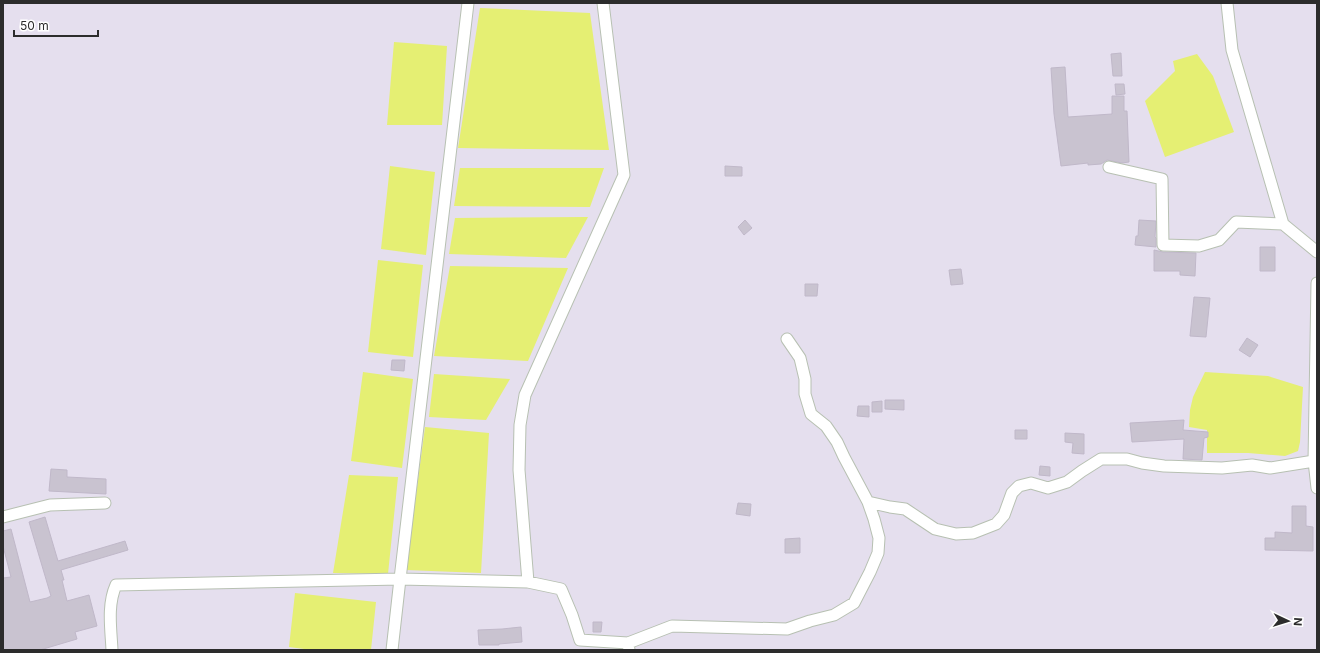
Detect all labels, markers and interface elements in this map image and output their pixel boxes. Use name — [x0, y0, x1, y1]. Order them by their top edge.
scale bar — [14, 12, 98, 38]
text: 50 m — [20, 18, 49, 33]
north arrow — [1268, 601, 1308, 641]
text: N — [1291, 617, 1305, 626]

